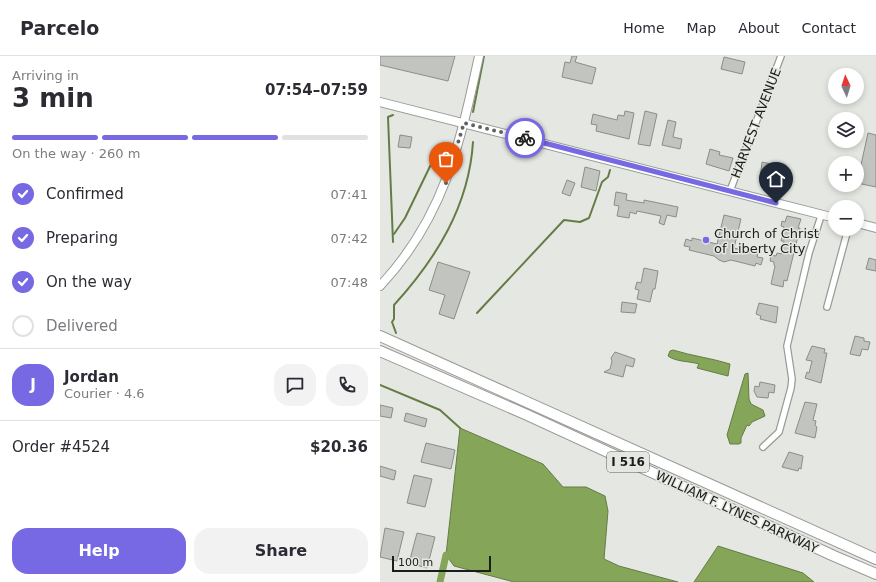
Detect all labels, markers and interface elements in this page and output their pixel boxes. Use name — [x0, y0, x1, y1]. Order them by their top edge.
text: Parcelo — [20, 17, 99, 39]
text: Home — [623, 20, 665, 36]
text: Map — [687, 20, 716, 36]
text: About — [738, 20, 780, 36]
text: Contact — [802, 20, 856, 36]
street label: HARVEST AVENUE — [728, 66, 784, 180]
text: Arriving in — [12, 68, 79, 83]
north arrow — [828, 68, 864, 104]
map controls — [828, 68, 864, 236]
text: 07:54–07:59 — [265, 81, 368, 99]
text: 3 min — [12, 83, 94, 113]
button: layers — [828, 112, 864, 148]
courier — [505, 118, 545, 158]
icon: bike — [514, 127, 536, 149]
pin — [429, 142, 463, 183]
text: On the way · 260 m — [12, 146, 140, 161]
icon: bag — [435, 148, 457, 170]
button: + — [828, 156, 864, 192]
pin — [759, 162, 793, 203]
icon: home — [765, 168, 787, 190]
icon: check — [12, 183, 34, 205]
text: Confirmed — [46, 185, 124, 203]
text: 07:41 — [331, 187, 368, 202]
button: − — [828, 200, 864, 236]
place label: Church of Christ of Liberty City — [714, 226, 819, 256]
icon: check — [12, 227, 34, 249]
text: Preparing — [46, 229, 118, 247]
text: 07:42 — [331, 231, 368, 246]
marker: Church of Christ of Liberty City — [701, 235, 711, 245]
icon: check — [12, 271, 34, 293]
text: On the way — [46, 273, 132, 291]
text: 07:48 — [331, 275, 368, 290]
text: Delivered — [46, 317, 118, 335]
button: chat — [274, 364, 316, 406]
button: phone — [326, 364, 368, 406]
text: Jordan — [64, 368, 119, 386]
text: J — [30, 376, 36, 394]
text: Courier · 4.6 — [64, 386, 145, 401]
text: Order #4524 — [12, 438, 110, 456]
text: $20.36 — [310, 438, 368, 456]
road number: I 516 — [607, 452, 649, 472]
street label: WILLIAM F. LYNES PARKWAY — [653, 468, 821, 556]
button: Help — [12, 528, 186, 574]
button: Share — [194, 528, 368, 574]
scale bar — [392, 554, 491, 573]
text: 100 m — [398, 556, 433, 569]

